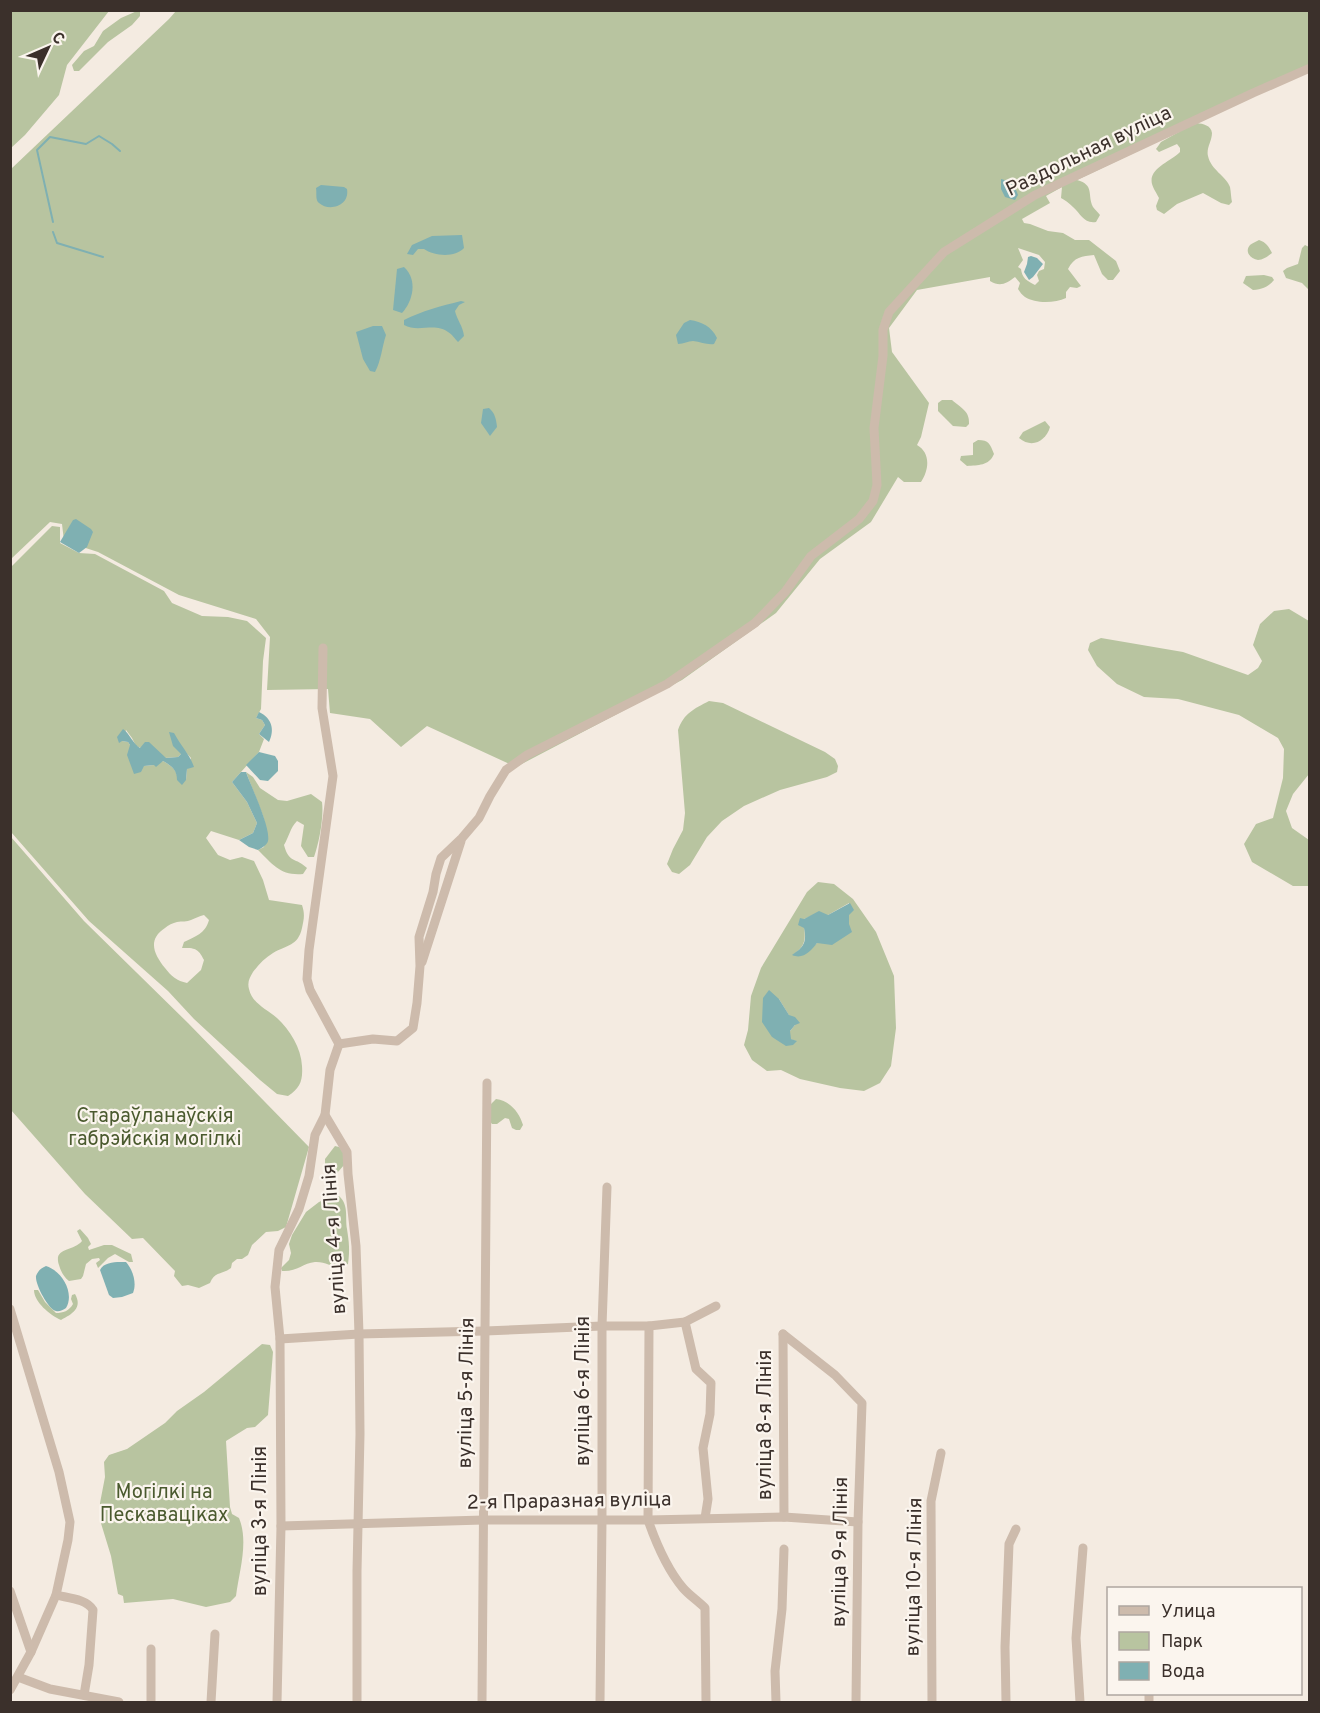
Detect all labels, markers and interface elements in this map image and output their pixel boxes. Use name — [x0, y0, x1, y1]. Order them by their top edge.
north arrow — [18, 18, 78, 78]
text: С — [47, 28, 68, 50]
street label: Раздольная вуліца — [1002, 101, 1176, 203]
park label: Стараўланаўскія габрэйскія могілкі — [68, 1104, 242, 1153]
street label: вуліца 4-я Лінія — [317, 1163, 353, 1315]
street label: вуліца 6-я Лінія — [571, 1316, 597, 1466]
street label: вуліца 5-я Лінія — [453, 1317, 481, 1469]
street label: вуліца 8-я Лінія — [753, 1350, 779, 1500]
street label: вуліца 3-я Лінія — [248, 1446, 274, 1596]
street label: вуліца 9-я Лінія — [827, 1477, 855, 1627]
park label: Могілкі на Пескаваціках — [100, 1480, 228, 1529]
street label: 2-я Праразная вуліца — [466, 1487, 672, 1517]
street label: вуліца 10-я Лінія — [901, 1497, 929, 1657]
legend — [1107, 1587, 1302, 1695]
text: Улица — [1161, 1601, 1215, 1624]
text: Парк — [1161, 1631, 1203, 1654]
text: Вода — [1161, 1661, 1205, 1684]

